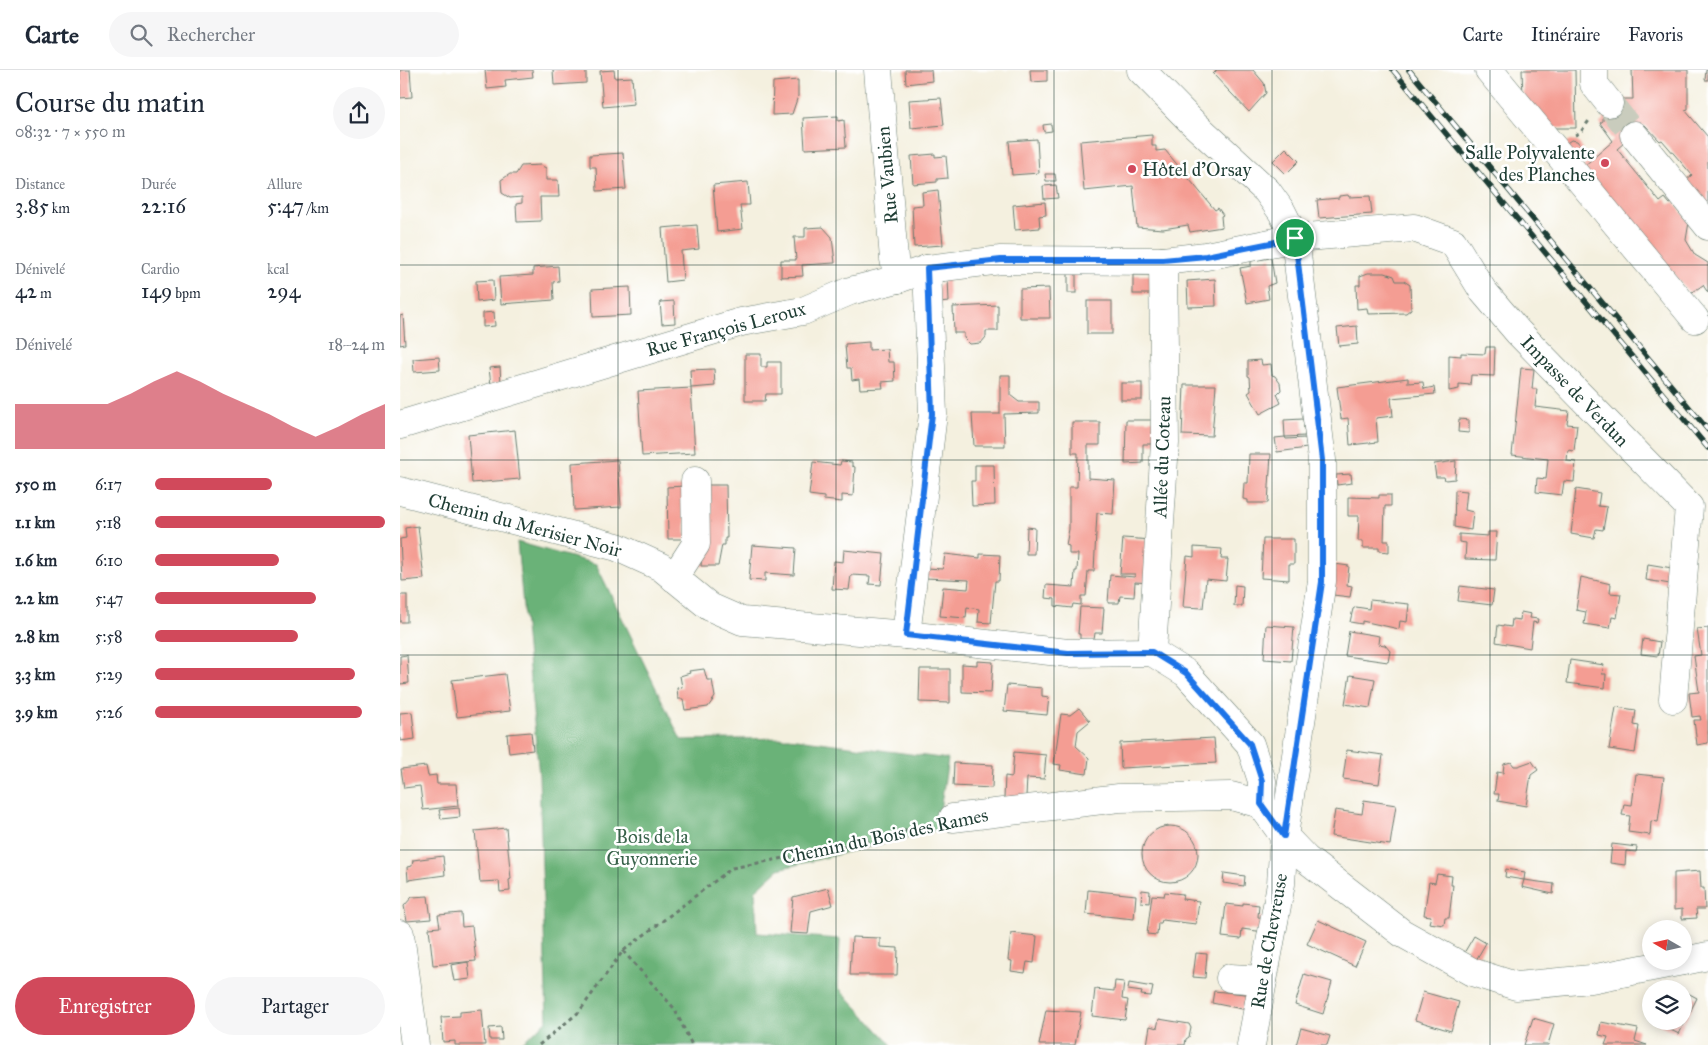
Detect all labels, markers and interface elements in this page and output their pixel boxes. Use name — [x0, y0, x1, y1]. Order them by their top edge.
search box — [109, 12, 459, 57]
text: Carte — [25, 20, 79, 50]
icon: search — [127, 21, 155, 49]
text: Rechercher — [167, 23, 255, 46]
text: Carte — [1463, 24, 1503, 46]
text: Itinéraire — [1531, 24, 1600, 46]
text: Favoris — [1628, 24, 1683, 46]
text: Course du matin — [15, 85, 205, 120]
button: share — [333, 87, 385, 139]
text: 08:32 · 7 × 550 m — [15, 122, 125, 141]
street label: Rue Vaubien — [871, 125, 903, 225]
place label: Salle Polyvalente des Planches — [1465, 141, 1595, 186]
marker: Salle Polyvalente des Planches — [1599, 157, 1611, 169]
place label: Hôtel d'Orsay — [1142, 158, 1252, 181]
marker: Hôtel d'Orsay — [1126, 163, 1138, 175]
text: Distance — [15, 176, 65, 193]
text: Durée — [141, 176, 176, 193]
text: Allure — [267, 176, 302, 193]
text: 3.85 — [15, 193, 49, 219]
text: 22:16 — [141, 193, 186, 219]
text: 5:47 — [267, 193, 304, 219]
text: km — [49, 200, 70, 217]
text: /km — [304, 200, 329, 217]
pin — [1274, 217, 1316, 259]
icon: arrive — [1281, 224, 1309, 252]
text: Dénivelé — [15, 261, 65, 278]
text: Cardio — [141, 261, 180, 278]
text: kcal — [267, 261, 289, 278]
text: 42 — [15, 278, 37, 304]
text: 149 — [141, 278, 172, 304]
text: 294 — [267, 278, 300, 304]
text: m — [37, 285, 52, 302]
text: bpm — [172, 285, 201, 302]
street label: Rue François Leroux — [644, 297, 809, 361]
street label: Impasse de Verdun — [1516, 331, 1634, 451]
text: Dénivelé — [15, 335, 72, 354]
text: 18–24 m — [328, 335, 385, 354]
street label: Allée du Coteau — [1148, 396, 1176, 519]
text: 550 m — [15, 475, 56, 494]
text: 6:17 — [95, 475, 122, 494]
street label: Chemin du Merisier Noir — [426, 488, 625, 562]
text: 1.1 km — [15, 513, 55, 532]
text: 5:18 — [95, 513, 121, 532]
text: 1.6 km — [15, 551, 57, 570]
text: 6:10 — [95, 551, 123, 570]
text: 2.2 km — [15, 589, 59, 608]
text: 5:47 — [95, 589, 123, 608]
text: 2.8 km — [15, 627, 59, 646]
text: 5:58 — [95, 627, 122, 646]
text: 3.3 km — [15, 665, 55, 684]
text: 5:29 — [95, 665, 123, 684]
text: 3.9 km — [15, 703, 58, 722]
text: 5:26 — [95, 703, 123, 722]
street label: Chemin du Bois des Rames — [780, 803, 990, 869]
park label: Bois de la Guyonnerie — [606, 825, 698, 870]
street label: Rue de Chevreuse — [1246, 871, 1292, 1011]
north arrow — [1642, 920, 1692, 970]
map controls — [1642, 920, 1692, 1030]
button: Enregistrer — [15, 977, 195, 1035]
button: Partager — [205, 977, 385, 1035]
button: layers — [1642, 980, 1692, 1030]

